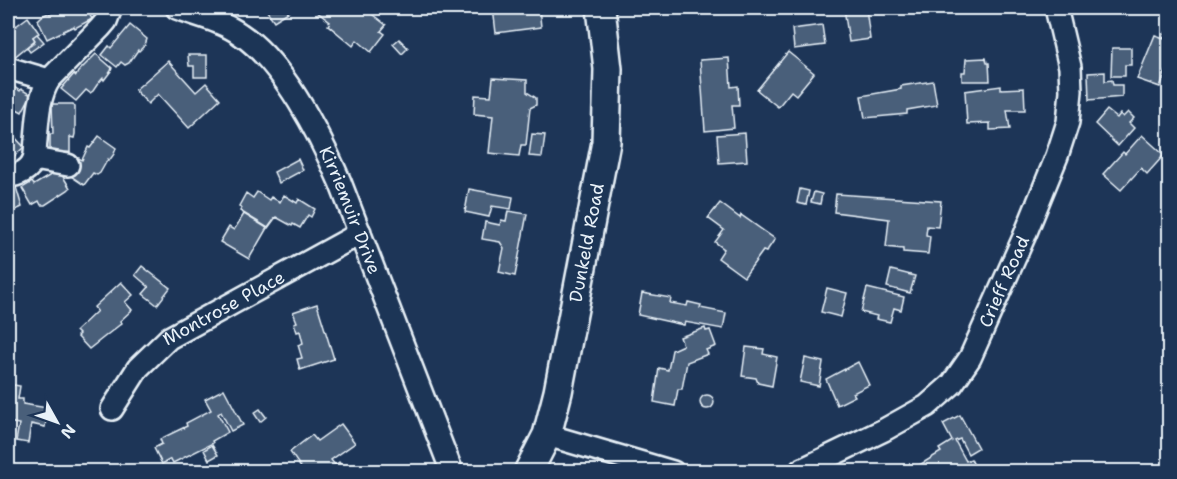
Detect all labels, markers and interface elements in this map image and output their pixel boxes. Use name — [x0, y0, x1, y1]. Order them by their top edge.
street label: Kirriemuir Drive — [313, 142, 387, 278]
street label: Dunkeld Road — [563, 181, 610, 304]
street label: Crieff Road — [973, 232, 1035, 331]
street label: Montrose Place — [158, 265, 289, 351]
north arrow — [27, 392, 87, 452]
text: N — [56, 420, 80, 443]

